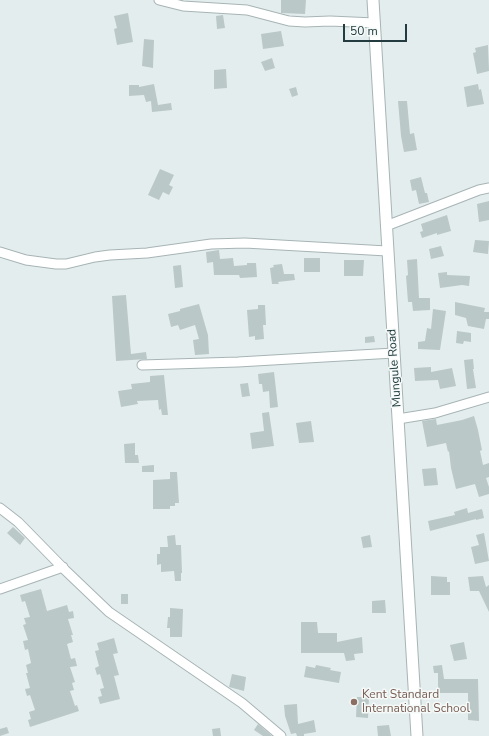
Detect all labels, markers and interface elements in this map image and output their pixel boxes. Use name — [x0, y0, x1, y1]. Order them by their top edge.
scale bar — [345, 16, 409, 42]
text: 50 m — [350, 23, 378, 39]
street label: Mungule Road — [385, 328, 405, 408]
place label: Kent Standard International School — [362, 688, 470, 716]
marker: Kent Standard International School — [349, 697, 359, 707]

